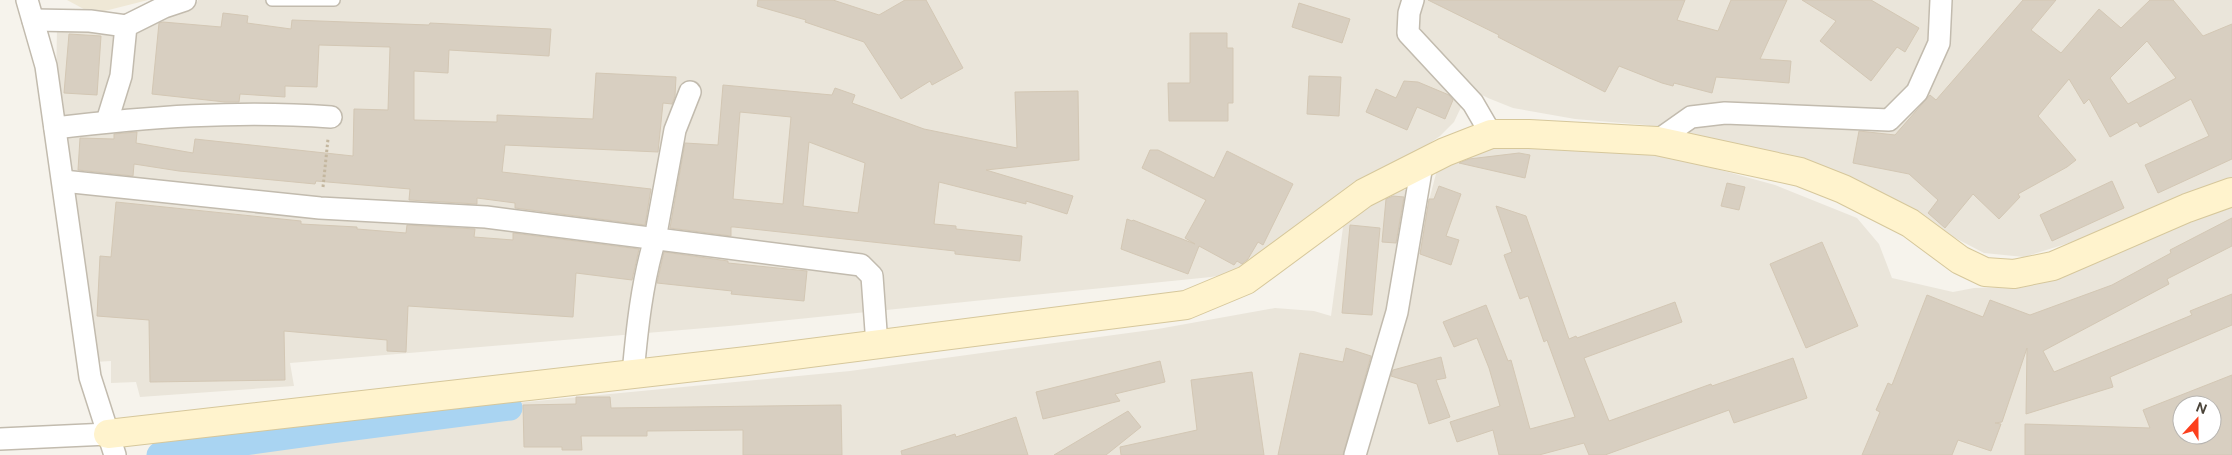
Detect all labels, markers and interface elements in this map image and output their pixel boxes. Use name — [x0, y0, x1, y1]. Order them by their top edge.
north arrow — [2172, 395, 2222, 445]
text: N — [2194, 398, 2210, 418]

